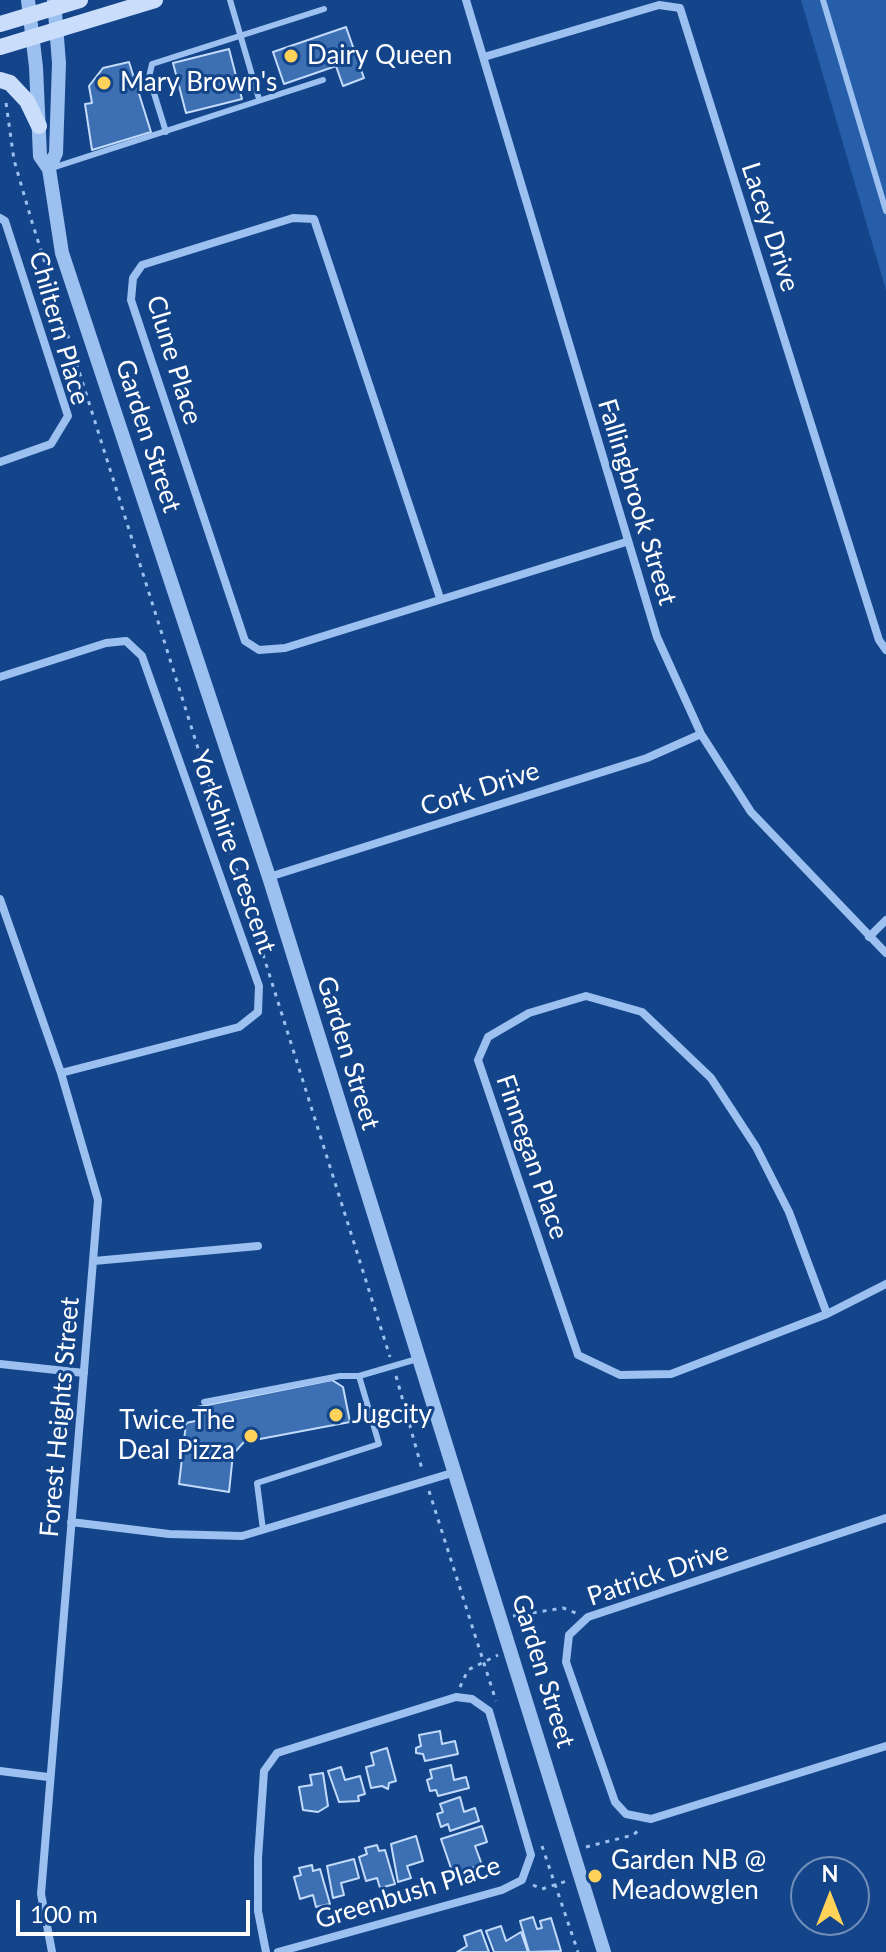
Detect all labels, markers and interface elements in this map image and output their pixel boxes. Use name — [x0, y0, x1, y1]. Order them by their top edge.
place label: Dairy Queen — [307, 40, 452, 72]
marker: Dairy Queen — [282, 47, 300, 65]
place label: Mary Brown's — [120, 67, 277, 99]
marker: Mary Brown's — [95, 74, 113, 92]
street label: Lacey Drive — [734, 159, 806, 295]
street label: Chiltern Place — [22, 248, 96, 408]
street label: Clune Place — [140, 292, 208, 428]
street label: Garden Street — [109, 356, 187, 516]
street label: Fallingbrook Street — [591, 395, 683, 609]
street label: Yorkshire Crescent — [184, 746, 282, 958]
street label: Cork Drive — [417, 755, 543, 823]
street label: Garden Street — [310, 973, 386, 1133]
street label: Finnegan Place — [489, 1071, 575, 1243]
street label: Forest Heights Street — [34, 1296, 86, 1538]
place label: Jugcity — [352, 1399, 432, 1431]
place label: Twice The Deal Pizza — [118, 1405, 235, 1466]
marker: Jugcity — [327, 1406, 345, 1424]
marker: Twice The Deal Pizza — [242, 1427, 260, 1445]
street label: Patrick Drive — [583, 1535, 733, 1613]
street label: Garden Street — [505, 1591, 581, 1751]
place label: Garden NB @ Meadowglen — [611, 1845, 766, 1906]
street label: Greenbush Place — [312, 1850, 504, 1936]
north arrow — [790, 1856, 870, 1936]
text: N — [822, 1860, 838, 1887]
marker: Garden NB @ Meadowglen — [586, 1867, 604, 1885]
scale bar — [20, 1884, 254, 1934]
text: 100 m — [30, 1899, 98, 1928]

